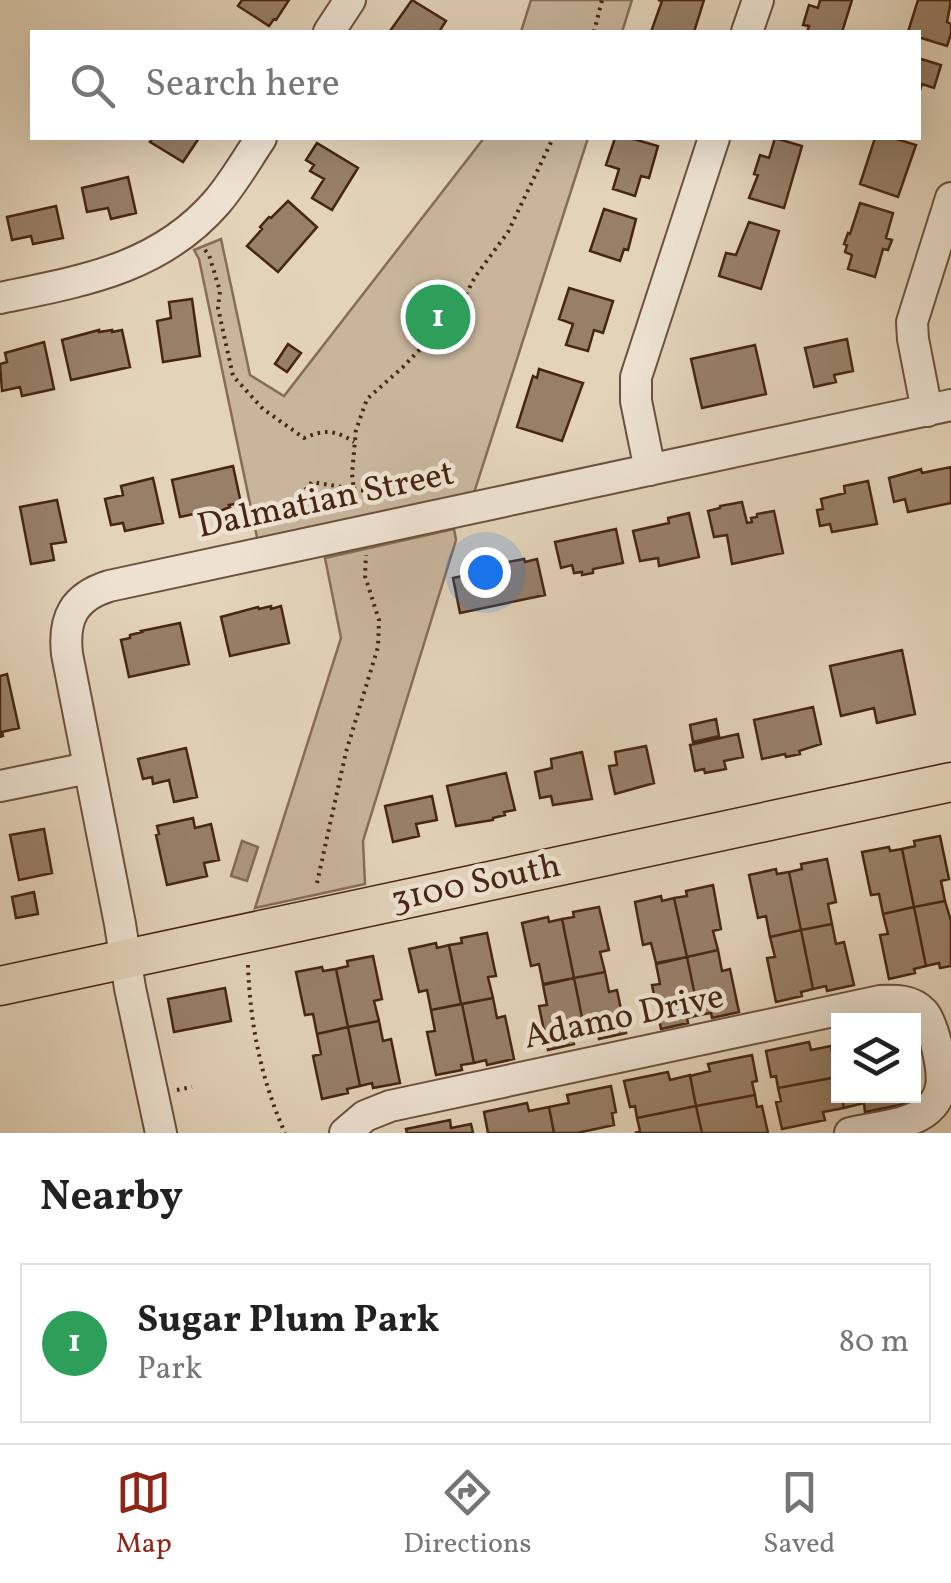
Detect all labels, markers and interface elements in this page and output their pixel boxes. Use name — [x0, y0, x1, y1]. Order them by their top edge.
search box — [30, 30, 921, 140]
icon: search — [65, 58, 120, 113]
text: Search here — [145, 59, 340, 112]
pin: 1 — [406, 280, 470, 354]
street label: Dalmatian Street — [193, 450, 459, 552]
your location — [460, 547, 511, 598]
street label: 3100 South — [387, 843, 565, 925]
street label: Adamo Drive — [520, 973, 728, 1063]
map controls — [831, 1013, 921, 1103]
button: layers — [831, 1013, 921, 1103]
text: Nearby — [40, 1169, 183, 1228]
text: Sugar Plum Park — [137, 1295, 439, 1348]
text: 1 — [68, 1321, 81, 1365]
text: 80 m — [839, 1321, 909, 1365]
text: Park — [137, 1348, 202, 1392]
tab: Map — [116, 1465, 172, 1564]
tab: Directions — [403, 1465, 532, 1564]
tab: Saved — [763, 1465, 835, 1564]

